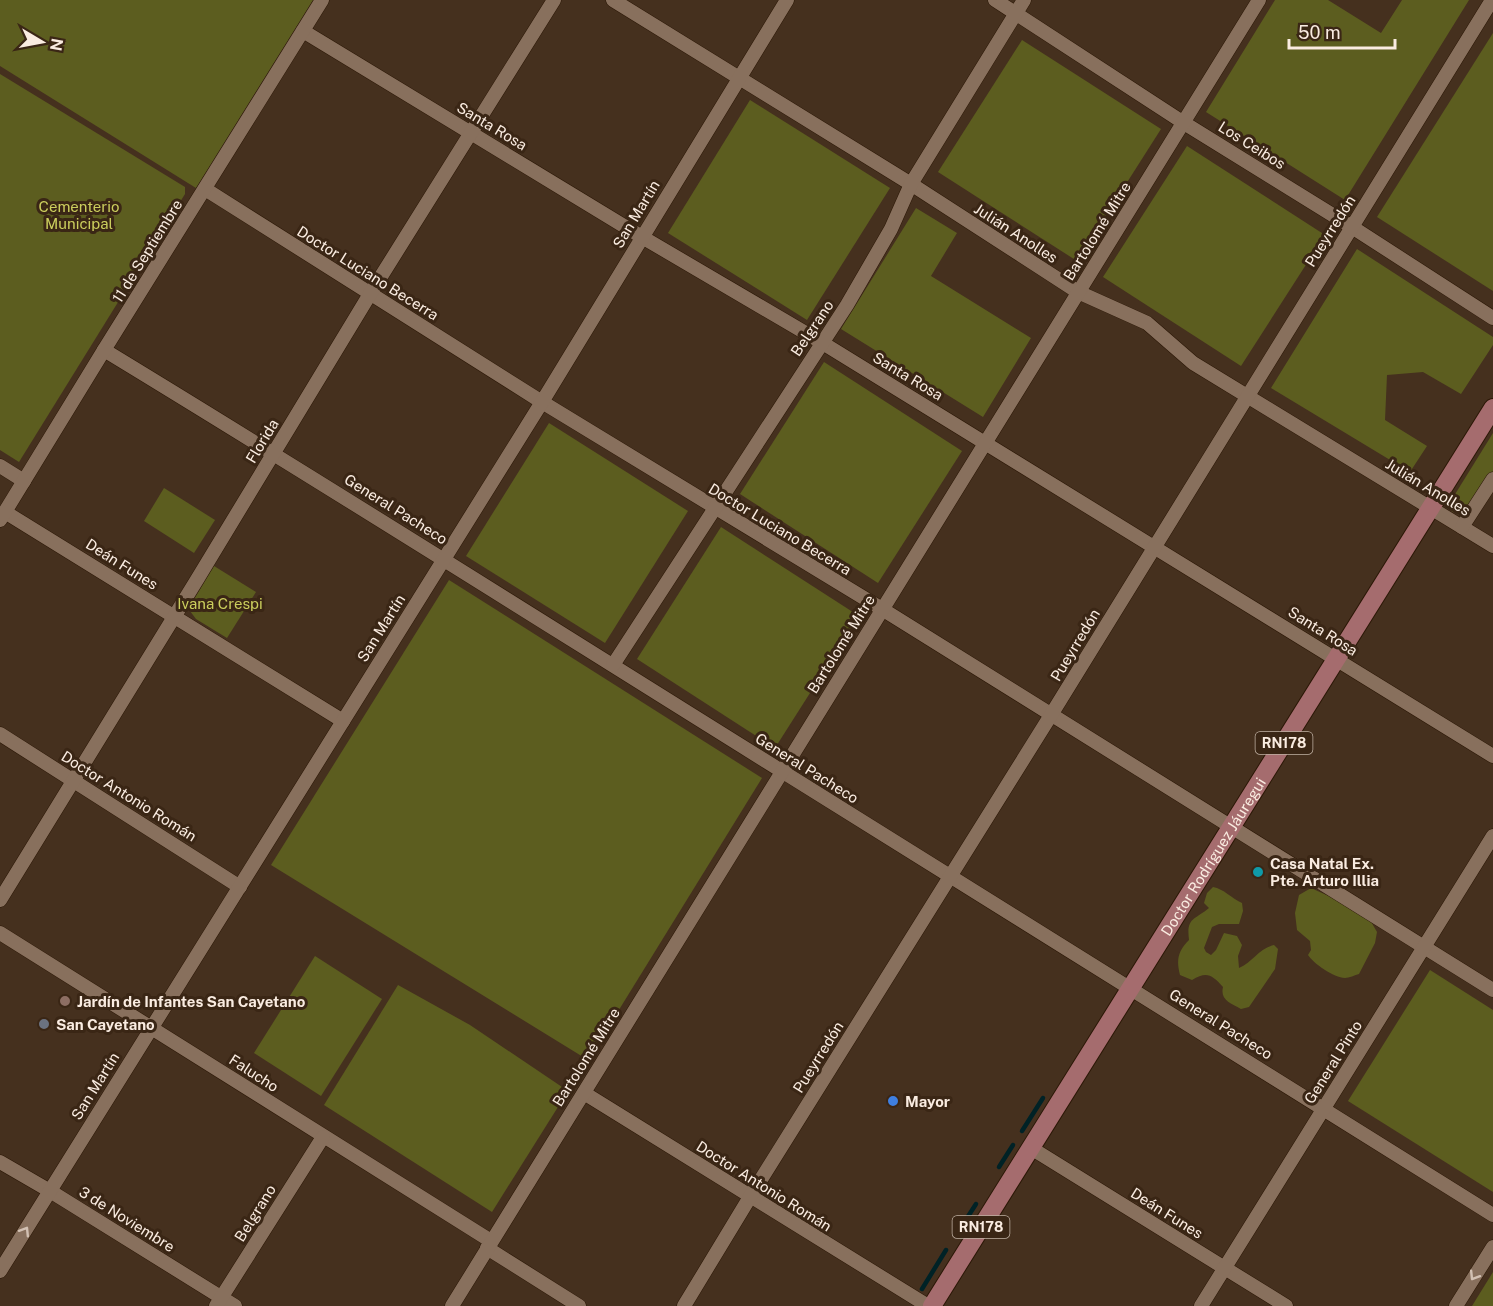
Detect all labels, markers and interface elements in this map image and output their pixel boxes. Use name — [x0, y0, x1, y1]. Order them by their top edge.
north arrow — [12, 12, 72, 72]
scale bar — [1289, 12, 1396, 50]
text: 50 m — [1298, 22, 1341, 43]
text: N — [46, 37, 67, 52]
street label: Santa Rosa — [454, 98, 530, 154]
street label: Los Ceibos — [1215, 118, 1289, 172]
street label: San Martín — [609, 177, 663, 251]
street label: Bartolomé Mitre — [1060, 179, 1134, 283]
street label: Pueyrredón — [1301, 192, 1359, 270]
street label: 11 de Septiembre — [109, 196, 185, 306]
park label: Cementerio Municipal — [39, 198, 119, 232]
street label: Julián Anolles — [971, 200, 1061, 266]
street label: Doctor Luciano Becerra — [294, 222, 442, 324]
street label: Belgrano — [787, 297, 837, 359]
street label: Santa Rosa — [870, 348, 946, 404]
street label: Florida — [242, 416, 282, 466]
street label: Julián Anolles — [1383, 455, 1473, 519]
street label: General Pacheco — [341, 470, 451, 548]
street label: Doctor Luciano Becerra — [706, 480, 854, 578]
street label: Deán Funes — [83, 535, 161, 593]
street label: San Martín — [354, 591, 408, 665]
street label: Bartolomé Mitre — [804, 592, 878, 696]
park label: Ivana Crespi — [177, 595, 263, 612]
street label: Santa Rosa — [1285, 603, 1361, 659]
street label: Pueyrredón — [1047, 606, 1103, 684]
street label: General Pacheco — [752, 729, 862, 807]
road number: RN178 — [1256, 732, 1312, 754]
street label: Doctor Antonio Román — [58, 747, 200, 845]
street label: Doctor Rodríguez Jáuregui — [1157, 774, 1269, 939]
place label: Casa Natal Ex. Pte. Arturo Illia — [1270, 855, 1379, 889]
marker: Casa Natal Ex. Pte. Arturo Illia — [1251, 865, 1265, 879]
street label: General Pacheco — [1166, 985, 1276, 1063]
place label: Jardín de Infantes San Cayetano — [77, 993, 306, 1010]
marker: Jardín de Infantes San Cayetano — [58, 994, 72, 1008]
street label: Bartolomé Mitre — [549, 1005, 623, 1109]
place label: San Cayetano — [56, 1016, 155, 1033]
marker: San Cayetano — [37, 1017, 51, 1031]
street label: General Pinto — [1301, 1017, 1365, 1107]
street label: Pueyrredón — [789, 1018, 847, 1096]
street label: San Martín — [68, 1049, 122, 1123]
street label: Falucho — [226, 1051, 282, 1095]
place label: Mayor — [905, 1093, 950, 1110]
marker: Mayor — [886, 1094, 900, 1108]
street label: Doctor Antonio Román — [693, 1137, 835, 1235]
street label: Belgrano — [231, 1181, 279, 1245]
street label: 3 de Noviembre — [76, 1183, 178, 1255]
street label: Deán Funes — [1128, 1184, 1206, 1242]
road number: RN178 — [952, 1216, 1010, 1238]
one-way arrow — [17, 1227, 29, 1237]
one-way arrow — [1470, 1270, 1482, 1280]

